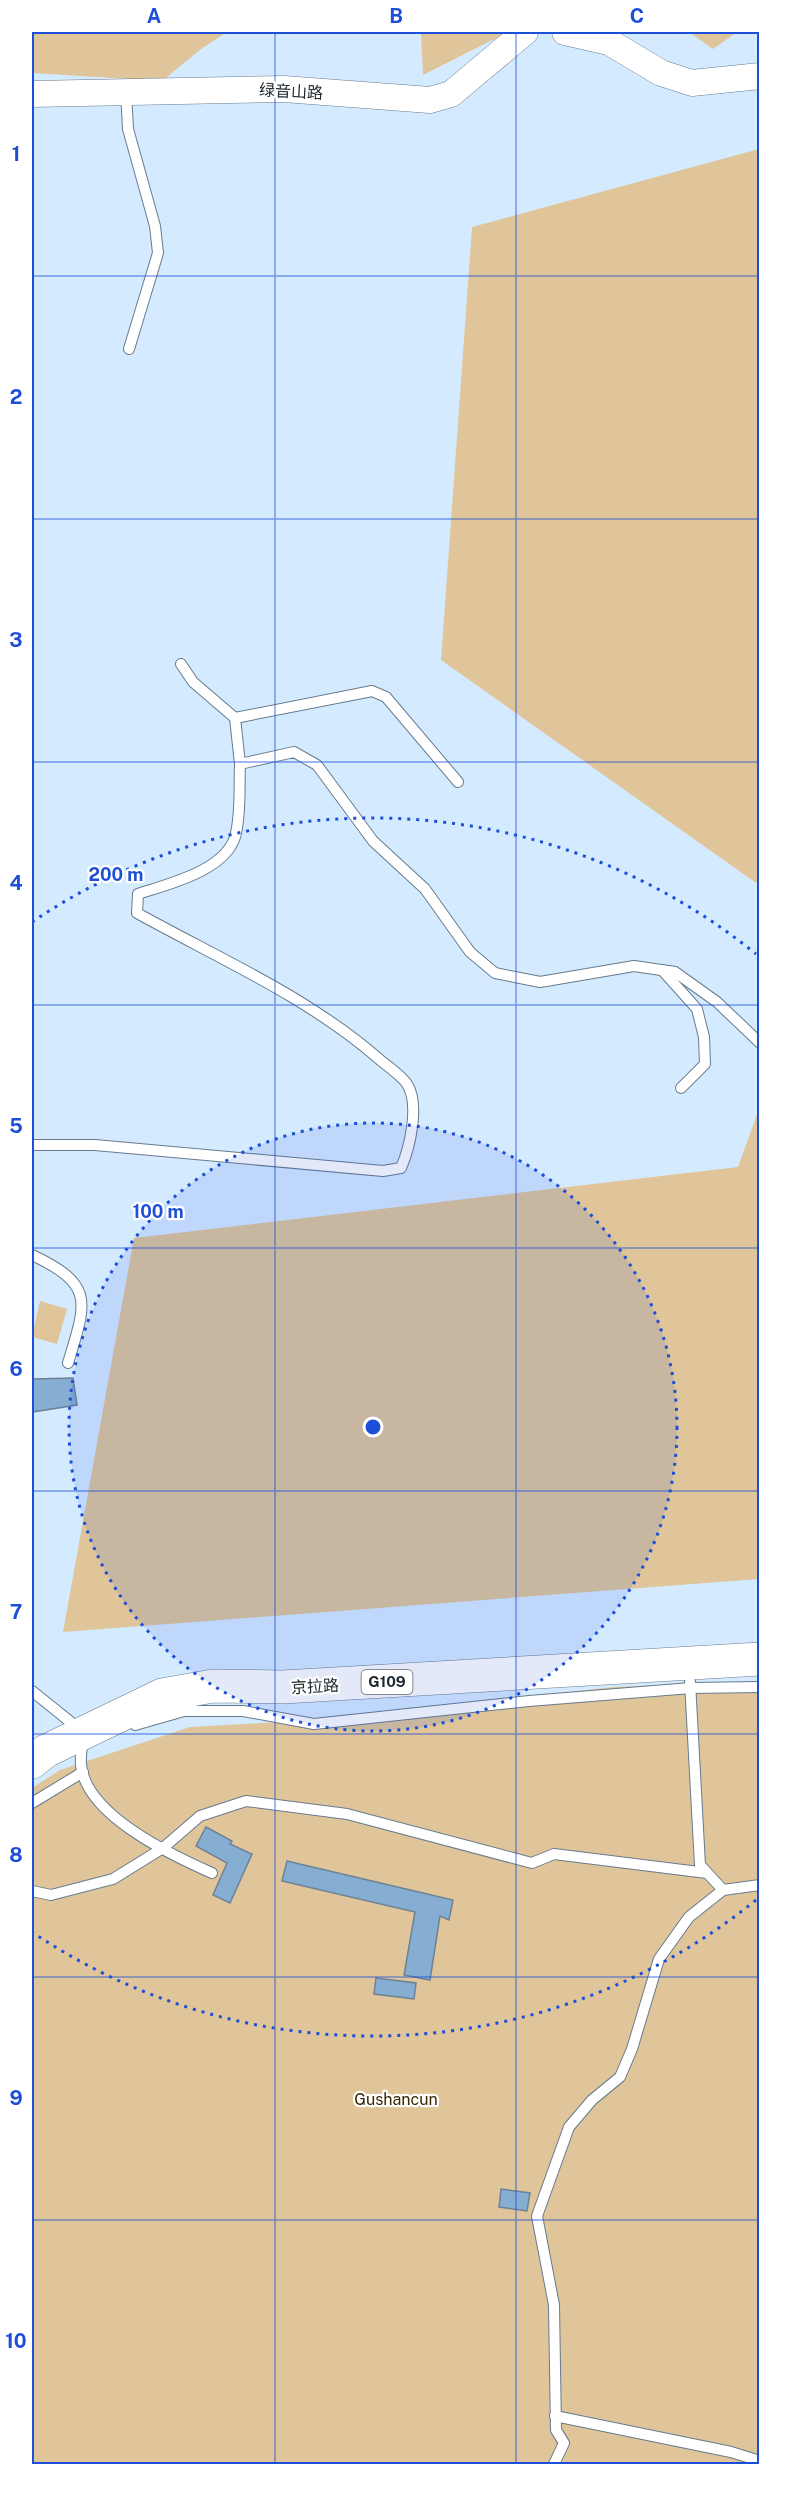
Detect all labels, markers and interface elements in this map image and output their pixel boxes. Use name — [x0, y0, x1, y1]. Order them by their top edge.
text: A — [147, 4, 161, 28]
text: B — [389, 4, 403, 28]
text: C — [630, 4, 644, 28]
street label: 绿音山路 — [259, 80, 323, 103]
text: 1 — [12, 142, 20, 166]
text: 2 — [10, 385, 22, 409]
text: 3 — [9, 628, 23, 652]
text: 200 m — [89, 864, 143, 885]
text: 4 — [9, 871, 23, 895]
text: 5 — [9, 1114, 23, 1138]
text: 100 m — [132, 1201, 184, 1222]
text: 6 — [9, 1357, 23, 1381]
centre of rings — [363, 1417, 383, 1437]
text: 7 — [10, 1600, 22, 1624]
road number: G109 — [362, 1670, 412, 1694]
street label: 京拉路 — [291, 1676, 339, 1697]
text: 8 — [9, 1843, 23, 1867]
text: 9 — [9, 2086, 23, 2110]
park label: Gushancun — [354, 2090, 438, 2109]
text: 10 — [5, 2329, 27, 2353]

